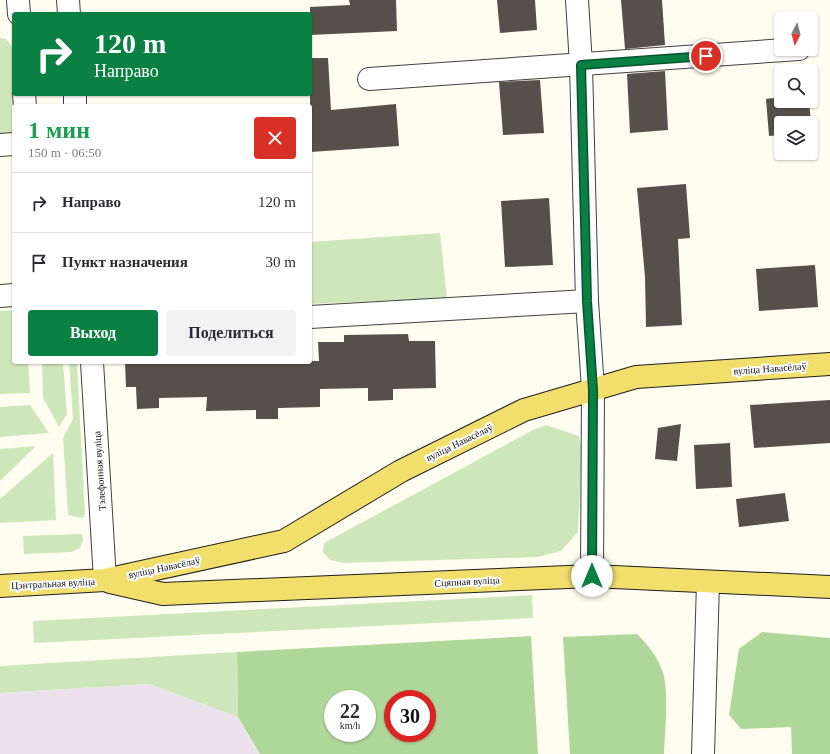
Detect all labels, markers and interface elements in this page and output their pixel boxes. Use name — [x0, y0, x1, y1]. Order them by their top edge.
north arrow — [774, 12, 818, 56]
map controls — [774, 12, 818, 160]
icon: right — [28, 28, 80, 80]
text: 120 m — [94, 28, 166, 59]
pin — [689, 39, 723, 73]
icon: arrive — [695, 45, 717, 67]
text: Направо — [94, 61, 159, 81]
button: search — [774, 64, 818, 108]
button: layers — [774, 116, 818, 160]
text: 1 мин — [28, 117, 90, 143]
button: close — [254, 117, 296, 159]
text: 150 m · 06:50 — [28, 145, 101, 160]
icon: right — [28, 192, 50, 214]
text: Направо — [62, 194, 121, 210]
text: 120 m — [258, 194, 296, 210]
icon: arrive — [28, 252, 50, 274]
text: Пункт назначения — [62, 254, 188, 270]
text: 30 m — [266, 254, 296, 270]
button: Выход — [28, 310, 158, 356]
button: Поделиться — [166, 310, 296, 356]
street label: вуліца Навасёлаў — [733, 360, 807, 377]
street label: вуліца Навасёлаў — [424, 422, 494, 463]
street label: Тэлефонная вуліца — [91, 430, 108, 511]
street label: вуліца Навасёлаў — [127, 555, 201, 580]
position arrow — [571, 555, 613, 597]
street label: Сцяпная вуліца — [434, 574, 501, 589]
street label: Цэнтральная вуліца — [11, 576, 96, 591]
speed limit sign: 30 — [384, 690, 436, 742]
text: 22 — [340, 700, 360, 722]
text: km/h — [340, 720, 360, 731]

